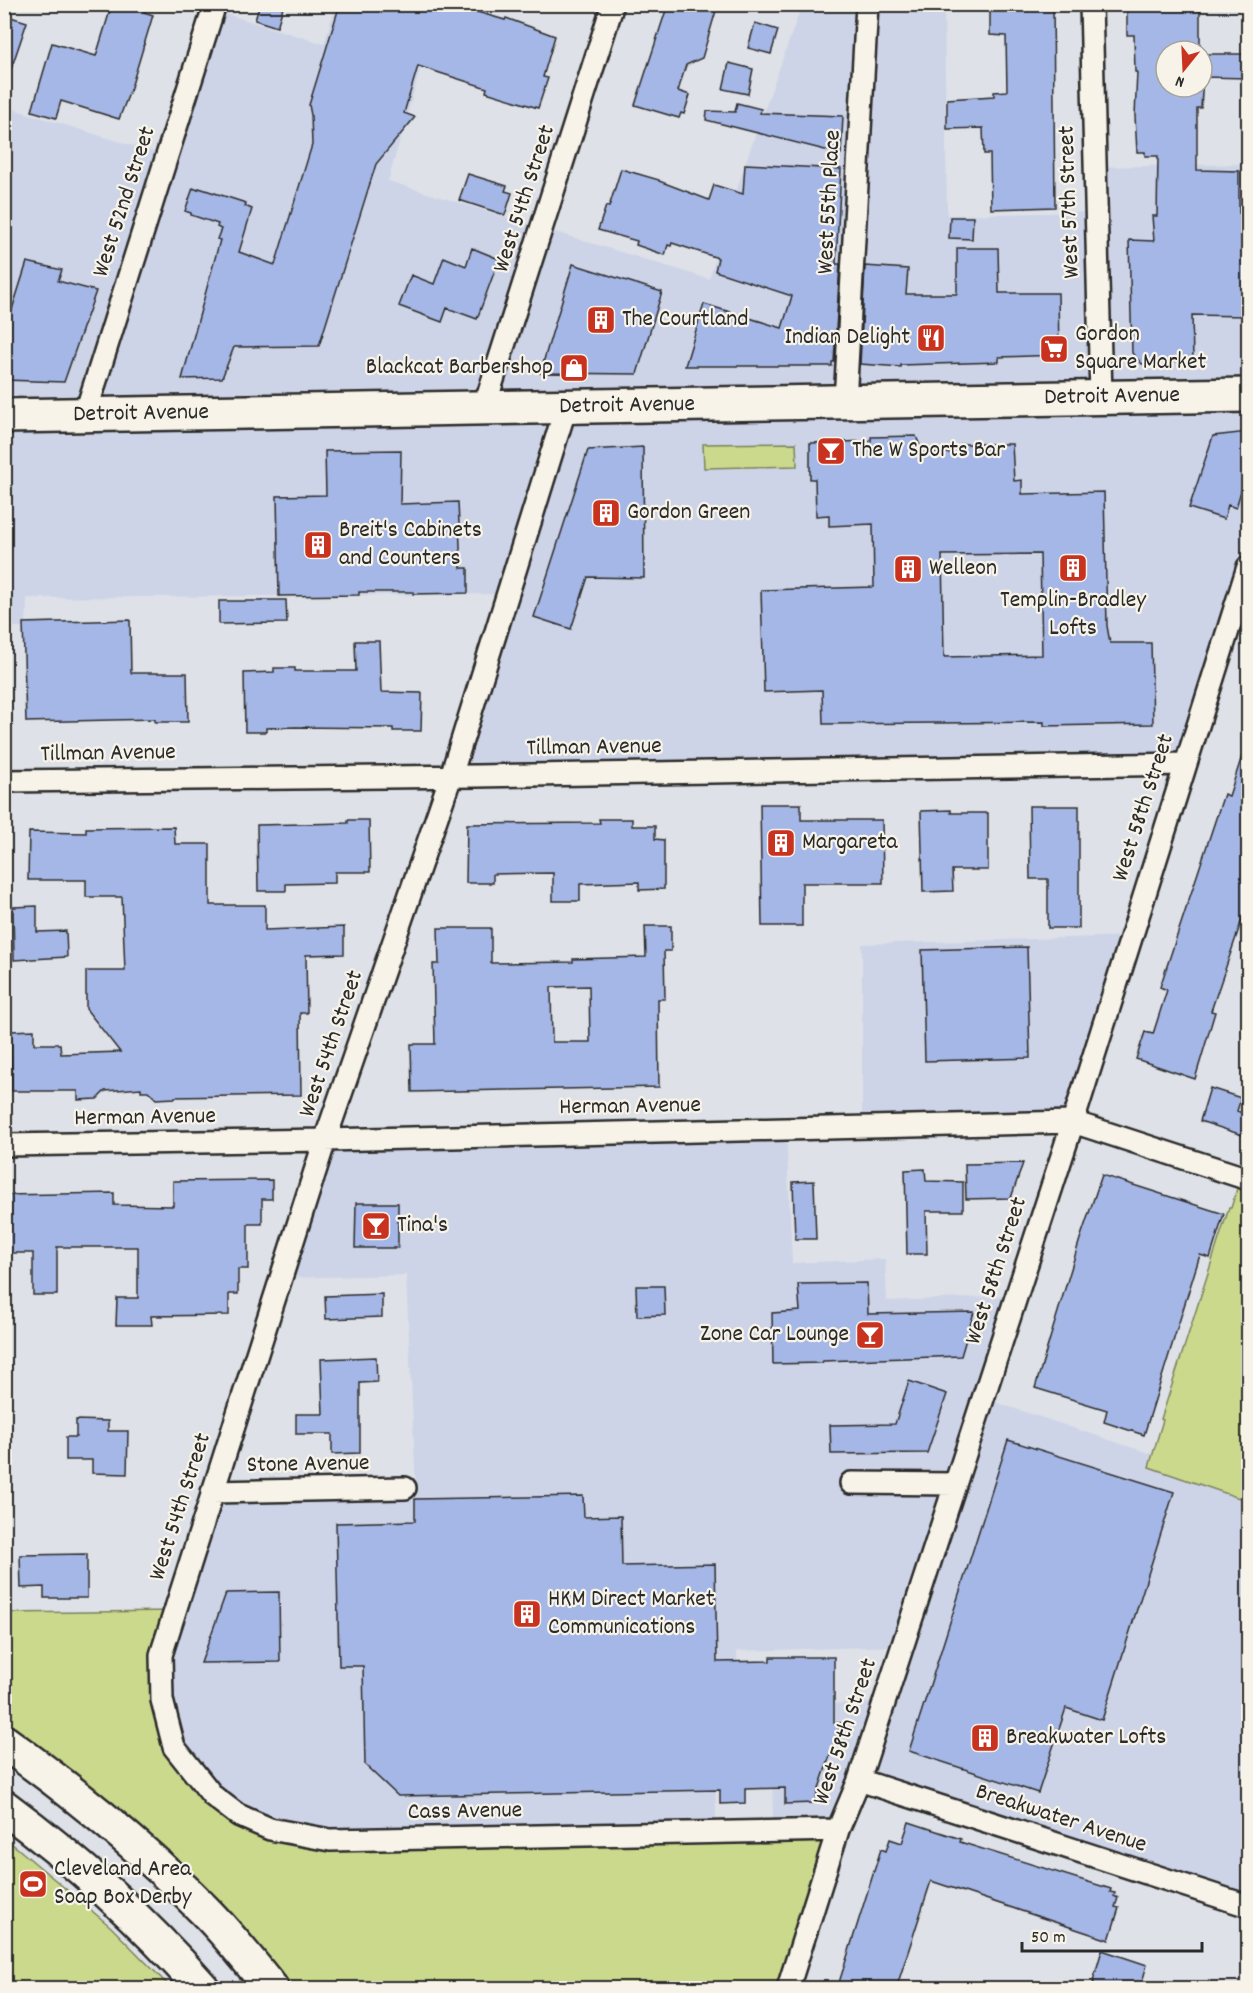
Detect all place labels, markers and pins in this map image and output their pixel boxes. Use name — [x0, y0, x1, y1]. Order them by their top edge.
place label: The Courtland — [622, 303, 749, 337]
building icon: The Courtland — [585, 304, 617, 336]
place label: Gordon Square Market — [1075, 318, 1206, 380]
place label: Indian Delight — [785, 321, 910, 355]
restaurant icon: Indian Delight — [915, 322, 947, 354]
supermarket icon: Gordon Square Market — [1038, 333, 1070, 365]
place label: Blackcat Barbershop — [366, 351, 553, 385]
shop icon: Blackcat Barbershop — [558, 352, 590, 384]
place label: The W Sports Bar — [852, 434, 1005, 468]
bar icon: The W Sports Bar — [815, 435, 847, 467]
place label: Gordon Green — [627, 496, 750, 530]
building icon: Gordon Green — [590, 497, 622, 529]
place label: Breit's Cabinets and Counters — [339, 514, 482, 576]
building icon: Breit's Cabinets and Counters — [302, 529, 334, 561]
place label: Welleon — [929, 552, 997, 586]
building icon: Templin-Bradley Lofts — [1057, 552, 1089, 584]
building icon: Welleon — [892, 553, 924, 585]
place label: Templin-Bradley Lofts — [1000, 584, 1147, 646]
place label: Margareta — [802, 826, 898, 860]
building icon: Margareta — [765, 827, 797, 859]
place label: Tina's — [397, 1209, 448, 1243]
bar icon: Tina's — [360, 1210, 392, 1242]
place label: Zone Car Lounge — [700, 1318, 849, 1352]
bar icon: Zone Car Lounge — [854, 1319, 886, 1351]
place label: HKM Direct Market Communications — [548, 1583, 715, 1645]
building icon: HKM Direct Market Communications — [511, 1598, 543, 1630]
place label: Breakwater Lofts — [1006, 1721, 1166, 1755]
building icon: Breakwater Lofts — [969, 1722, 1001, 1754]
place label: Cleveland Area Soap Box Derby — [54, 1853, 193, 1915]
sports icon: Cleveland Area Soap Box Derby — [17, 1868, 49, 1900]

